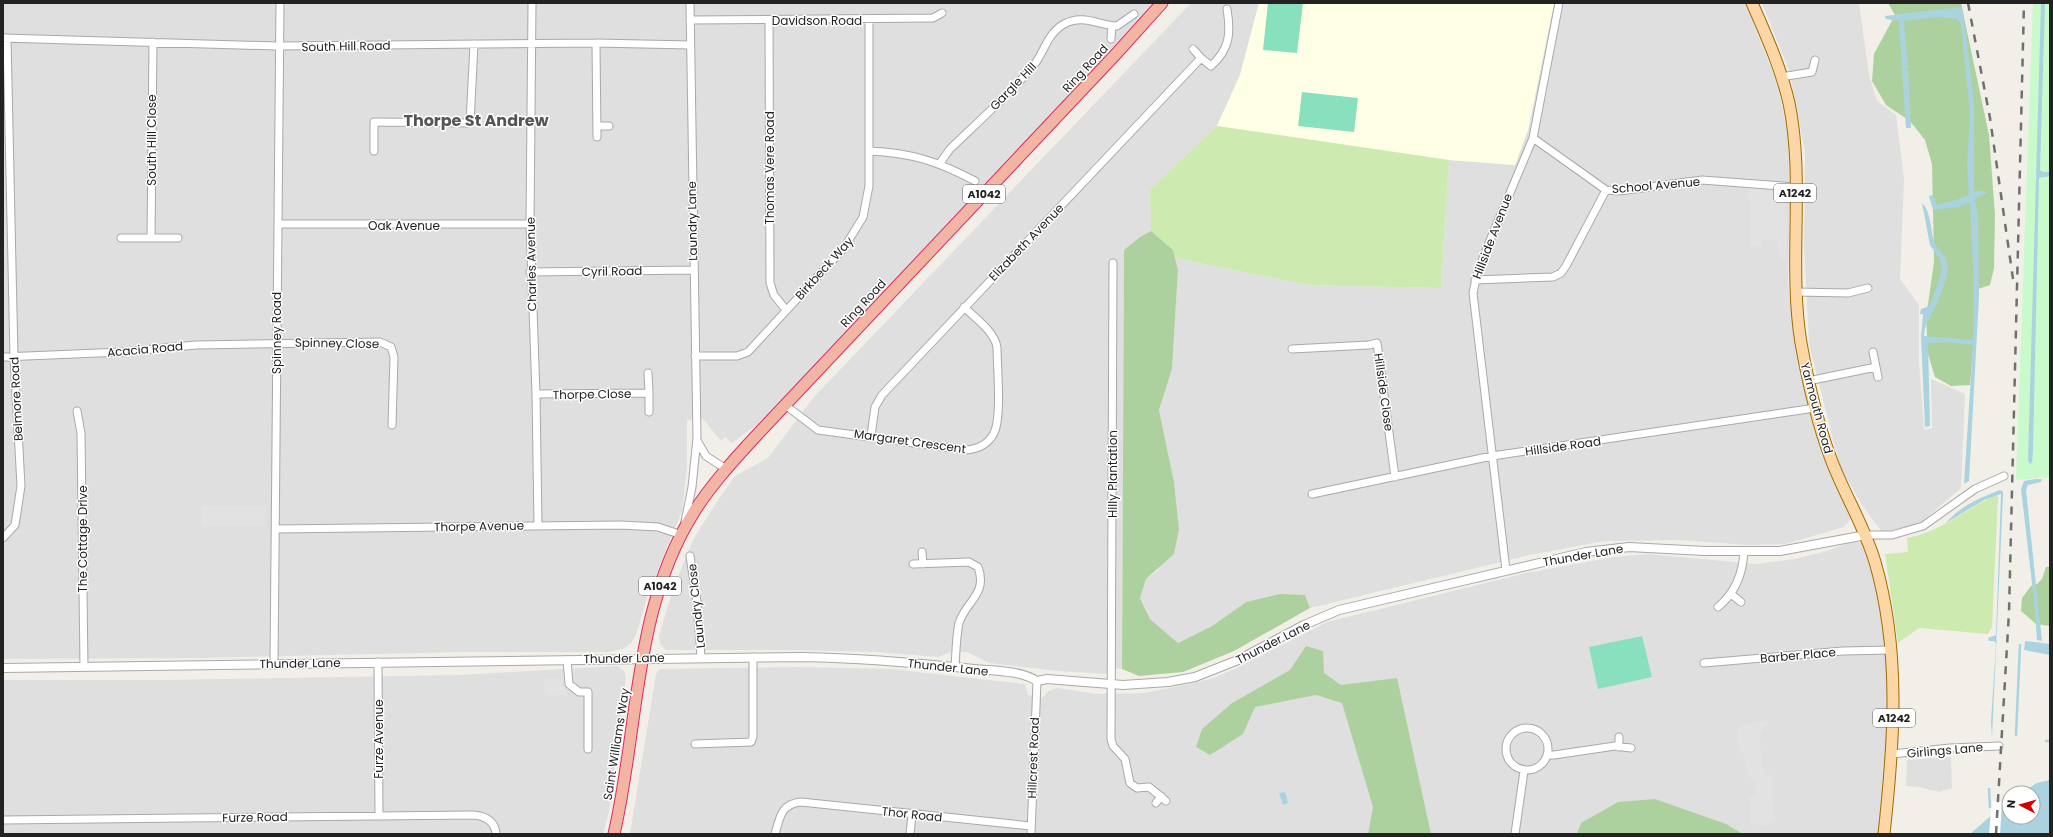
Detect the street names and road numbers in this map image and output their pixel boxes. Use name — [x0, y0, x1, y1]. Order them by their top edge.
street label: Davidson Road — [772, 12, 862, 29]
street label: South Hill Road — [301, 37, 391, 55]
street label: Ring Road — [1058, 40, 1112, 96]
street label: Gargle Hill — [986, 58, 1040, 114]
street label: South Hill Close — [143, 94, 160, 186]
street label: Thomas Vere Road — [761, 111, 778, 225]
street label: School Avenue — [1611, 173, 1701, 197]
street label: Laundry Lane — [683, 181, 701, 261]
road number: A1242 — [1774, 184, 1816, 202]
road number: A1042 — [963, 185, 1005, 203]
street label: Hillside Avenue — [1468, 191, 1516, 281]
street label: Elizabeth Avenue — [985, 200, 1067, 284]
street label: Oak Avenue — [368, 217, 440, 234]
street label: Charles Avenue — [522, 217, 540, 311]
street label: Birkbeck Way — [791, 232, 857, 303]
street label: Cyril Road — [581, 262, 643, 280]
street label: Ring Road — [836, 275, 890, 331]
street label: Spinney Road — [268, 292, 285, 374]
street label: Spinney Close — [295, 334, 379, 352]
street label: Acacia Road — [106, 337, 184, 361]
street label: Hillside Close — [1370, 352, 1398, 432]
street label: Belmore Road — [5, 357, 27, 441]
street label: Yarmouth Road — [1797, 361, 1837, 455]
street label: Thorpe Close — [553, 385, 631, 403]
street label: Margaret Crescent — [853, 425, 967, 457]
street label: Hilly Plantation — [1104, 430, 1121, 518]
street label: Hillside Road — [1524, 432, 1602, 460]
street label: The Cottage Drive — [74, 485, 91, 593]
street label: Thorpe Avenue — [434, 517, 524, 535]
street label: Thunder Lane — [1542, 540, 1624, 570]
street label: Laundry Close — [683, 563, 709, 649]
road number: A1042 — [639, 577, 681, 595]
street label: Thunder Lane — [1233, 616, 1313, 668]
street label: Barber Place — [1759, 643, 1837, 667]
street label: Thunder Lane — [583, 649, 665, 667]
street label: Thunder Lane — [259, 654, 341, 672]
street label: Thunder Lane — [907, 654, 989, 680]
street label: Saint Williams Way — [599, 686, 633, 801]
street label: Furze Avenue — [370, 699, 387, 779]
road number: A1242 — [1873, 709, 1915, 727]
street label: Hillcrest Road — [1023, 717, 1043, 799]
street label: Girlings Lane — [1906, 738, 1984, 762]
street label: Thor Road — [881, 802, 943, 826]
street label: Furze Road — [222, 808, 288, 826]

